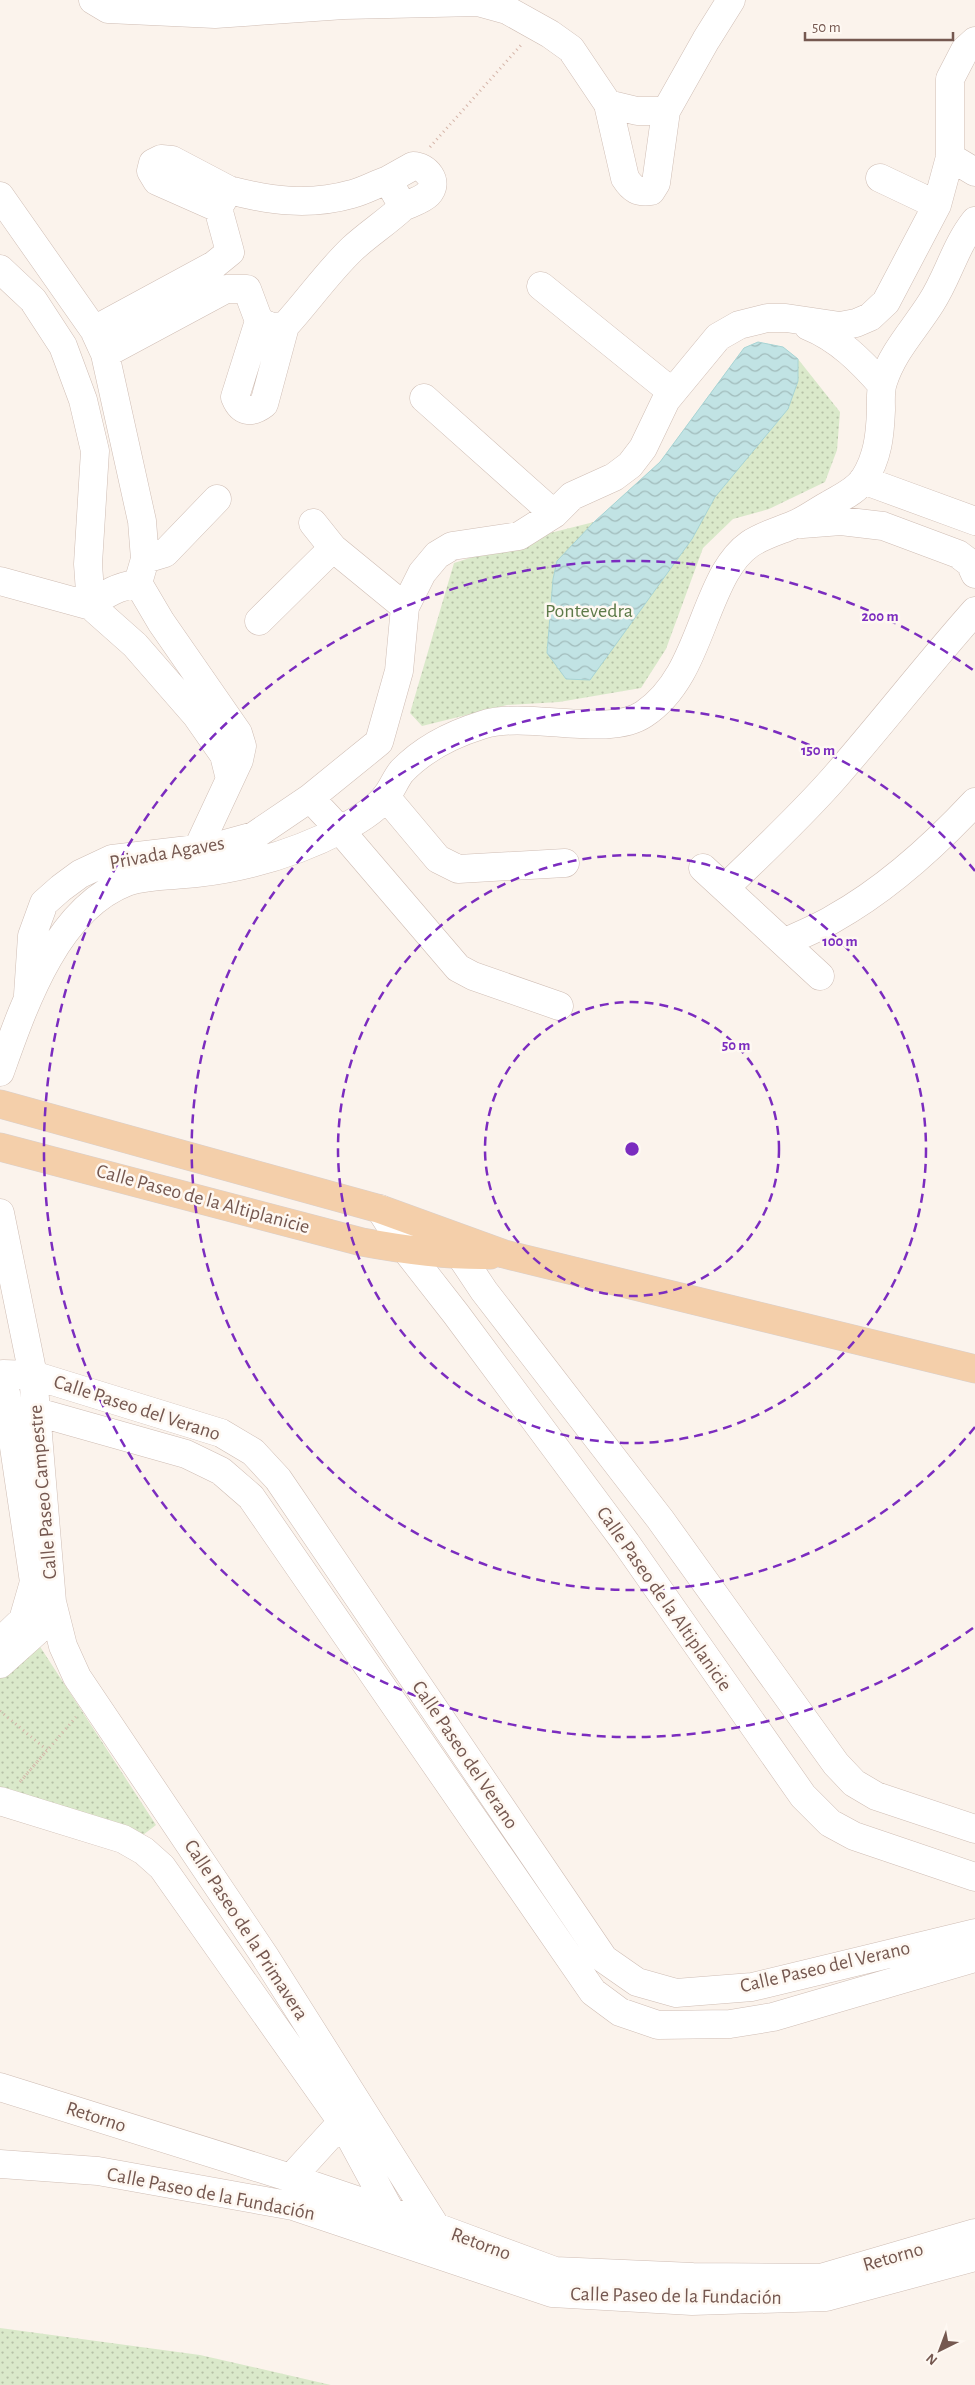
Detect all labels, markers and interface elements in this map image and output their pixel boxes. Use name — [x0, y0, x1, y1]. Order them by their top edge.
scale bar — [805, 10, 952, 42]
text: 50 m — [812, 20, 841, 35]
park label: Pontevedra — [545, 601, 633, 621]
text: 200 m — [861, 609, 899, 624]
text: 150 m — [801, 743, 835, 758]
street label: Privada Agaves — [108, 833, 226, 873]
text: 100 m — [822, 934, 858, 949]
text: 50 m — [722, 1038, 750, 1053]
centre of rings — [623, 1140, 641, 1158]
street label: Calle Paseo de la Altiplanicie — [94, 1161, 312, 1237]
street label: Calle Paseo del Verano — [51, 1372, 223, 1444]
street label: Calle Paseo Campestre — [25, 1404, 61, 1580]
street label: Calle Paseo de la Altiplanicie — [593, 1503, 735, 1695]
street label: Calle Paseo del Verano — [408, 1677, 522, 1833]
street label: Calle Paseo de la Primavera — [180, 1836, 312, 2024]
street label: Calle Paseo del Verano — [738, 1938, 912, 1996]
street label: Retorno — [63, 2098, 129, 2136]
street label: Calle Paseo de la Fundación — [105, 2164, 317, 2224]
street label: Retorno — [448, 2224, 514, 2264]
street label: Retorno — [860, 2239, 926, 2275]
street label: Calle Paseo de la Fundación — [570, 2284, 782, 2308]
north arrow — [915, 2325, 965, 2375]
text: N — [924, 2350, 940, 2367]

